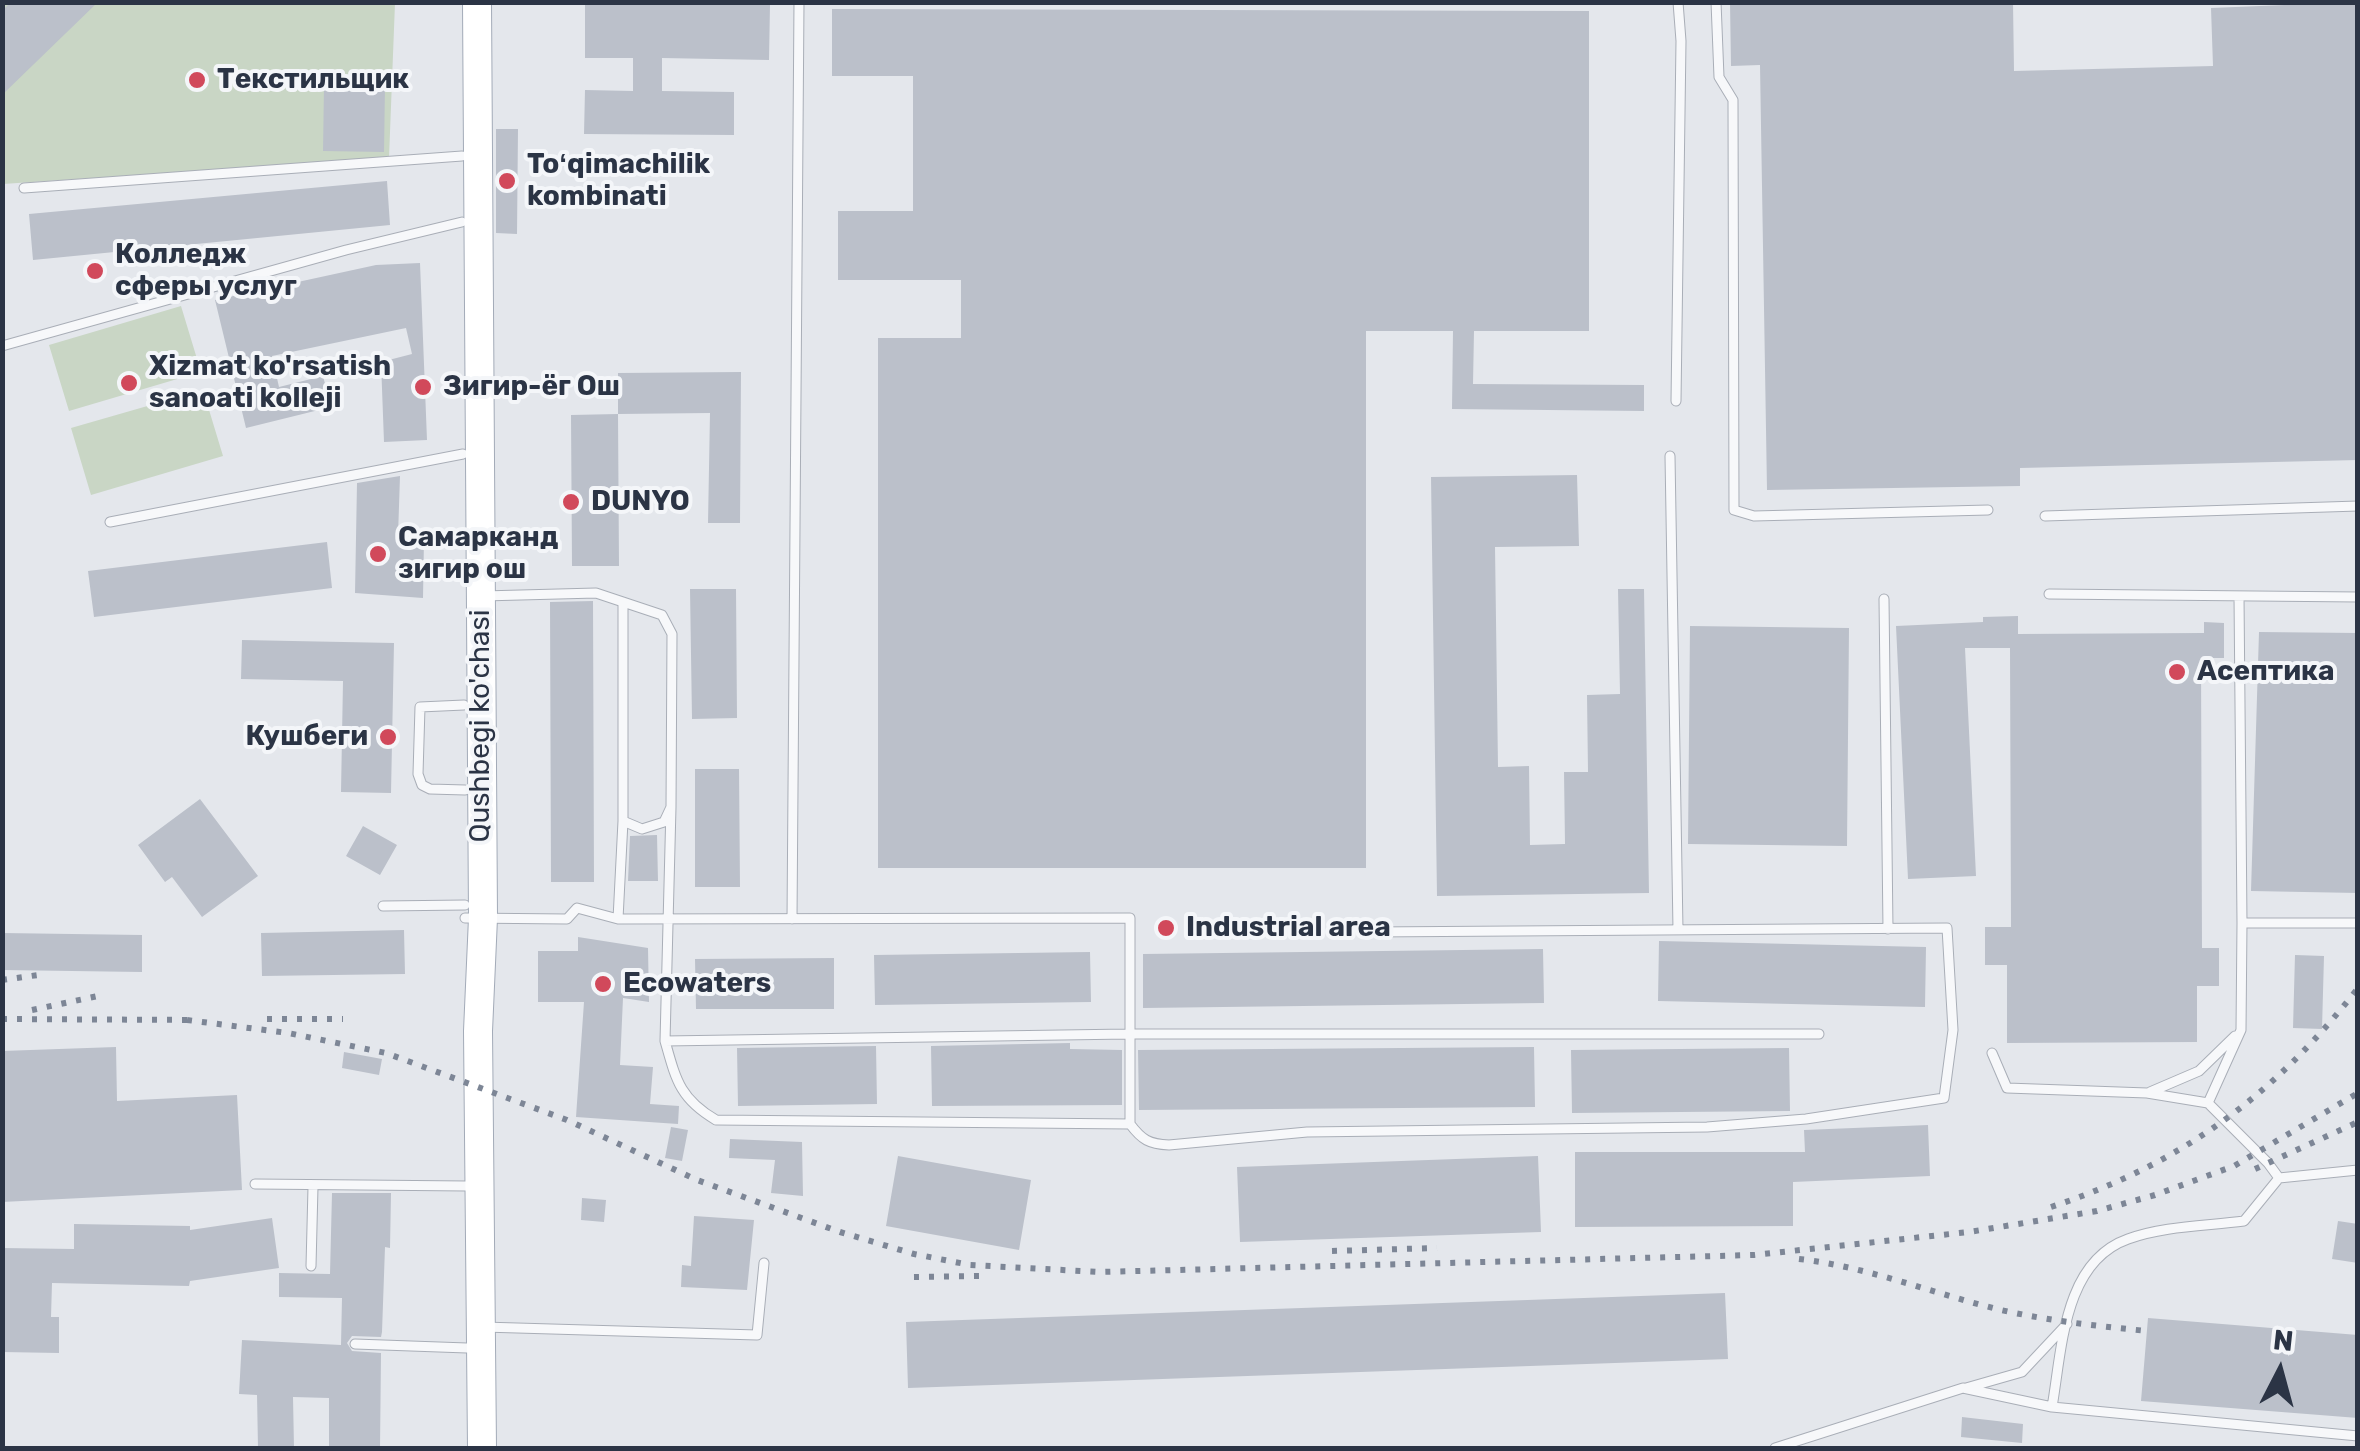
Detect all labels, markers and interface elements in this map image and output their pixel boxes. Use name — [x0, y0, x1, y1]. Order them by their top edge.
place label: Текстильщик — [217, 63, 409, 97]
marker: Текстильщик — [186, 69, 208, 91]
place label: Toʻqimachilik kombinati — [527, 148, 710, 214]
marker: Toʻqimachilik kombinati — [496, 170, 518, 192]
place label: Колледж сферы услуг — [115, 238, 297, 304]
marker: Колледж сферы услуг — [84, 260, 106, 282]
place label: Xizmat ko'rsatish sanoati kolleji — [149, 350, 391, 416]
place label: Зигир-ёг Ош — [443, 370, 620, 404]
marker: Xizmat ko'rsatish sanoati kolleji — [118, 372, 140, 394]
marker: Зигир-ёг Ош — [412, 376, 434, 398]
place label: DUNYO — [591, 485, 690, 519]
marker: DUNYO — [560, 491, 582, 513]
place label: Самарканд зигир ош — [398, 521, 558, 587]
marker: Самарканд зигир ош — [367, 543, 389, 565]
street label: Qushbegi ko'chasi — [464, 609, 498, 843]
place label: Асептика — [2197, 655, 2335, 689]
marker: Асептика — [2166, 661, 2188, 683]
place label: Кушбеги — [245, 720, 368, 754]
marker: Кушбеги — [377, 726, 399, 748]
place label: Industrial area — [1186, 911, 1391, 945]
marker: Industrial area — [1155, 917, 1177, 939]
place label: Ecowaters — [623, 967, 771, 1001]
marker: Ecowaters — [592, 973, 614, 995]
north arrow — [2230, 1321, 2330, 1421]
text: N — [2271, 1323, 2295, 1358]

